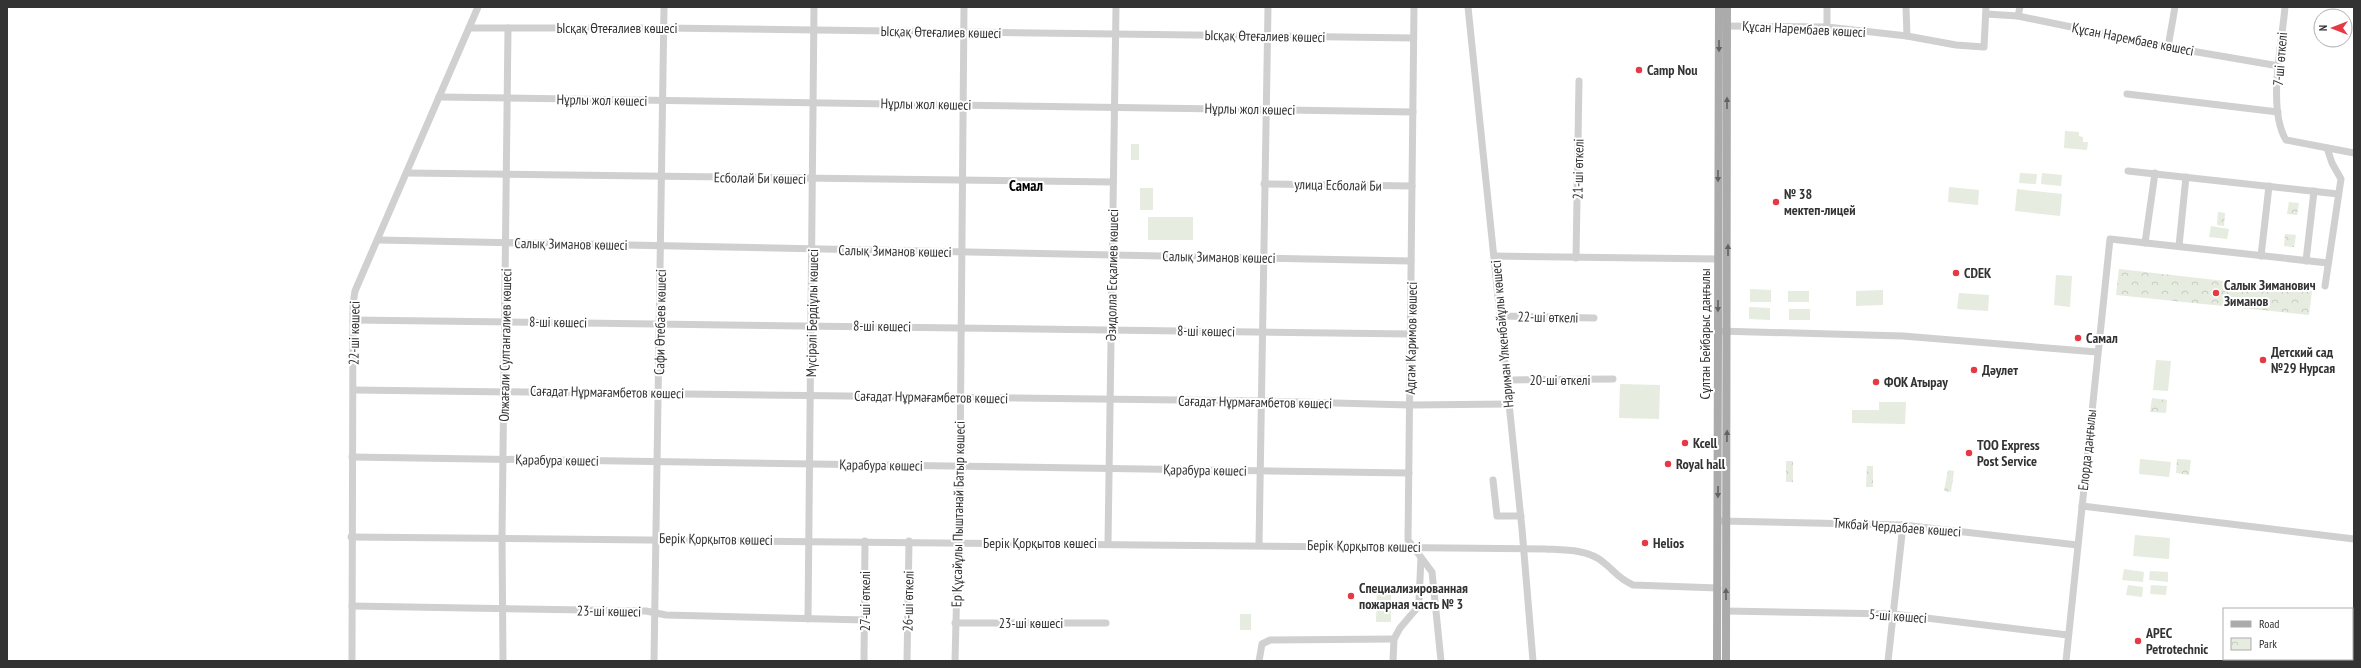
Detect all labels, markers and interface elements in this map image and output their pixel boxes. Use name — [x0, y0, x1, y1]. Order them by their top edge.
north arrow — [2313, 8, 2353, 48]
street label: Құсан Нарембаев көшесі — [1742, 17, 1866, 41]
street label: Құсан Нарембаев көшесі — [2070, 18, 2196, 60]
street label: Ысқақ Өтеғалиев көшесі — [556, 19, 678, 37]
street label: Ысқақ Өтеғалиев көшесі — [880, 22, 1002, 42]
text: N — [2316, 25, 2330, 31]
street label: Ысқақ Өтеғалиев көшесі — [1204, 26, 1326, 46]
street label: 7-ші өткелі — [2269, 31, 2291, 87]
one-way arrow — [1716, 40, 1722, 53]
place label: Camp Nou — [1647, 61, 1698, 79]
marker: Camp Nou — [1634, 65, 1644, 75]
street label: Нұрлы жол көшесі — [556, 90, 648, 110]
street label: Нұрлы жол көшесі — [880, 94, 972, 114]
one-way arrow — [1724, 96, 1730, 109]
street label: Нұрлы жол көшесі — [1204, 99, 1296, 119]
street label: 21-ші өткелі — [1568, 138, 1588, 200]
street label: Есболай Би көшесі — [714, 168, 806, 188]
one-way arrow — [1715, 170, 1721, 183]
street label: улица Есболай Би — [1294, 175, 1382, 195]
district label: Самал — [1009, 176, 1043, 195]
place label: № 38 мектеп-лицей — [1784, 185, 1855, 219]
marker: № 38 мектеп-лицей — [1771, 197, 1781, 207]
street label: Әзидолла Есқалиев көшесі — [1102, 209, 1122, 341]
street label: Салық Зиманов көшесі — [514, 234, 628, 254]
street label: Салық Зиманов көшесі — [838, 241, 952, 261]
one-way arrow — [1724, 244, 1731, 256]
street label: Салық Зиманов көшесі — [1162, 247, 1276, 267]
street label: Мүсірәлі Бердіұлы көшесі — [802, 249, 822, 377]
street label: Нариман Үлкенбайұлы көшесі — [1487, 259, 1517, 409]
place label: CDEK — [1964, 264, 1992, 282]
street label: Олжағали Султангалиев көшесі — [495, 268, 515, 422]
street label: Сұлтан Бейбарыс даңғылы — [1696, 268, 1714, 400]
marker: CDEK — [1951, 268, 1961, 278]
street label: Сафи Өтебаев көшесі — [650, 269, 670, 375]
place label: Салык Зиманович Зиманов — [2224, 276, 2316, 310]
street label: Адгам Каримов көшесі — [1401, 281, 1421, 395]
marker: Салык Зиманович Зиманов — [2211, 288, 2221, 298]
one-way arrow — [1715, 300, 1721, 313]
street label: 22-ші көшесі — [344, 301, 364, 365]
street label: 22-ші өткелі — [1517, 307, 1579, 327]
street label: 8-шi көшесi — [529, 312, 587, 332]
street label: 8-шi көшесi — [853, 316, 911, 336]
street label: 8-шi көшесi — [1177, 321, 1235, 341]
place label: Самал — [2086, 329, 2118, 347]
marker: Самал — [2073, 333, 2083, 343]
place label: Детский сад №29 Нурсая — [2271, 343, 2335, 377]
marker: Детский сад №29 Нурсая — [2258, 355, 2268, 365]
place label: Дәулет — [1982, 361, 2018, 379]
marker: Дәулет — [1969, 365, 1979, 375]
street label: 20-ші өткелі — [1530, 371, 1590, 389]
place label: ФОК Атырау — [1884, 373, 1948, 391]
marker: ФОК Атырау — [1871, 377, 1881, 387]
street label: Сағадат Нұрмағамбетов көшесі — [530, 382, 684, 402]
street label: Сағадат Нұрмағамбетов көшесі — [854, 387, 1008, 407]
street label: Сағадат Нұрмағамбетов көшесі — [1178, 392, 1332, 412]
street label: Елорда даңғылы — [2074, 408, 2100, 492]
street label: Ер Құсайұлы Пыштанай Батыр көшесі — [947, 421, 969, 607]
one-way arrow — [1724, 430, 1731, 442]
place label: Kcell — [1693, 434, 1718, 452]
place label: ТОО Express Post Service — [1977, 436, 2040, 470]
marker: Kcell — [1680, 438, 1690, 448]
marker: ТОО Express Post Service — [1964, 448, 1974, 458]
street label: Қарабура көшесі — [515, 450, 599, 470]
street label: Қарабура көшесі — [839, 455, 923, 475]
place label: Royal hall — [1676, 455, 1726, 473]
marker: Royal hall — [1663, 459, 1673, 469]
street label: Қарабура көшесі — [1163, 460, 1247, 480]
one-way arrow — [1715, 486, 1721, 499]
street label: Тмкбай Чердабаев көшесі — [1832, 514, 1962, 540]
street label: Берік Қорқытов көшесі — [659, 529, 773, 549]
street label: Берік Қорқытов көшесі — [983, 534, 1097, 552]
place label: Helios — [1653, 534, 1684, 552]
street label: Берік Қорқытов көшесі — [1307, 536, 1421, 556]
marker: Helios — [1640, 538, 1650, 548]
street label: 26-ші өткелі — [898, 570, 918, 632]
street label: 27-ші өткелі — [856, 571, 874, 631]
place label: Специализированная пожарная часть № 3 — [1359, 579, 1468, 613]
one-way arrow — [1723, 587, 1729, 600]
marker: Специализированная пожарная часть № 3 — [1346, 591, 1356, 601]
street label: 23-шi көшесi — [577, 601, 641, 621]
street label: 5-ші көшесі — [1868, 605, 1928, 627]
legend — [2223, 608, 2353, 660]
street label: 23-шi көшесi — [999, 614, 1063, 632]
text: Road — [2259, 616, 2279, 631]
place label: APEC Petrotechnic — [2145, 624, 2208, 658]
marker: APEC Petrotechnic — [2133, 636, 2143, 646]
text: Park — [2259, 636, 2277, 651]

